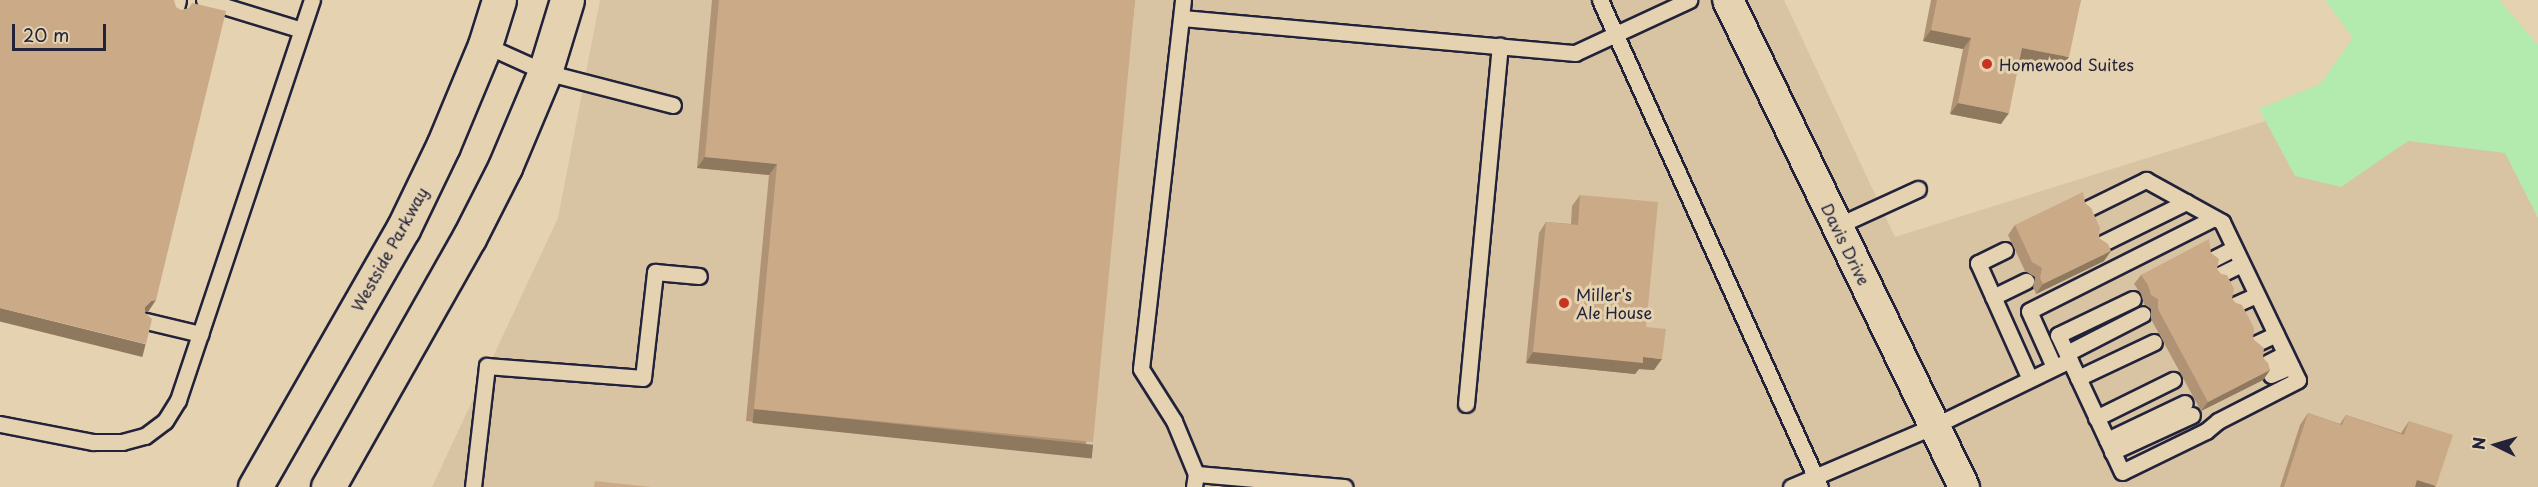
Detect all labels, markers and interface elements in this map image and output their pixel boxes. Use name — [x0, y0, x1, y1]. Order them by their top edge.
scale bar — [15, 12, 110, 50]
text: 20 m — [23, 21, 69, 48]
place label: Homewood Suites — [1999, 54, 2135, 74]
marker: Homewood Suites — [1980, 57, 1994, 71]
street label: Westside Parkway — [347, 183, 431, 315]
street label: Davis Drive — [1818, 200, 1874, 288]
place label: Miller's Ale House — [1576, 284, 1654, 322]
marker: Miller's Ale House — [1557, 296, 1571, 310]
north arrow — [2466, 415, 2526, 475]
text: N — [2466, 436, 2491, 451]

